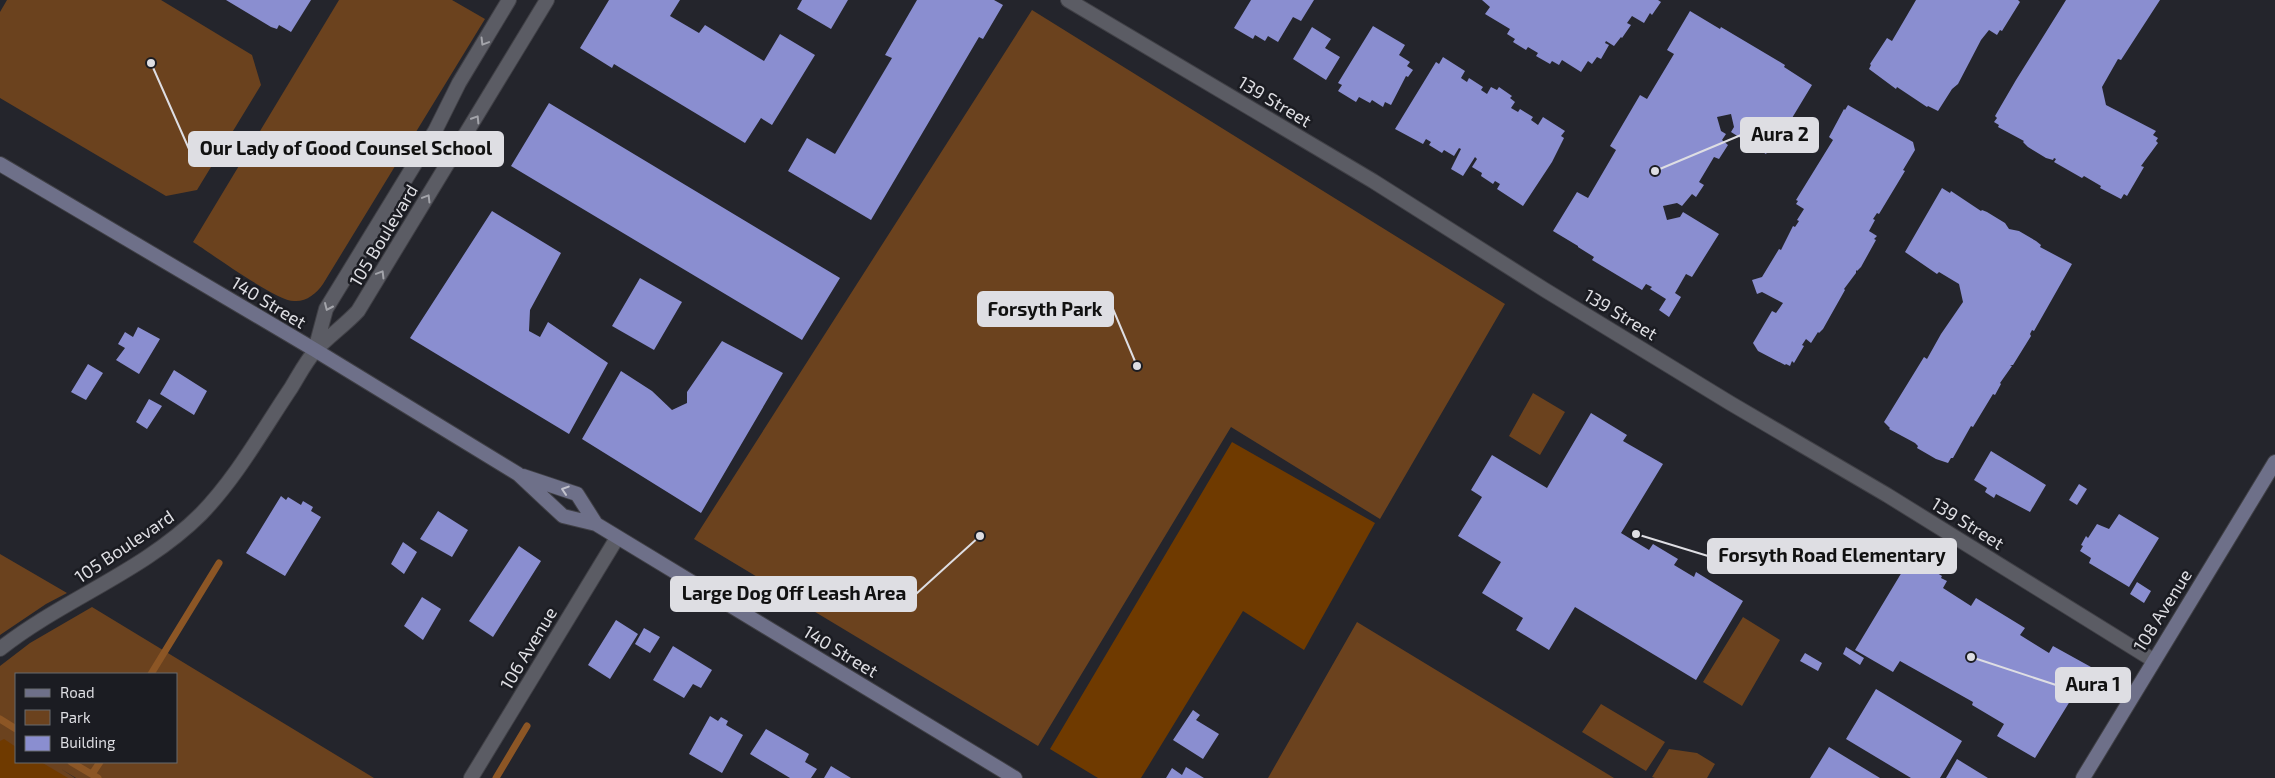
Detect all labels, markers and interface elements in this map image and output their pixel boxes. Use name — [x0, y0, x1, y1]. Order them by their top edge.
one-way arrow — [481, 36, 491, 45]
street label: 139 Street — [1234, 71, 1316, 131]
one-way arrow — [470, 115, 480, 124]
callout: Aura 2 — [1741, 118, 1818, 152]
text: Aura 2 — [1751, 122, 1809, 145]
callout: Our Lady of Good Counsel School — [189, 132, 503, 166]
text: Our Lady of Good Counsel School — [200, 136, 493, 160]
street label: 105 Boulevard — [344, 180, 422, 290]
one-way arrow — [421, 194, 431, 203]
street label: 140 Street — [228, 271, 310, 333]
one-way arrow — [374, 271, 384, 280]
street label: 139 Street — [1580, 284, 1662, 344]
callout: Forsyth Park — [978, 292, 1113, 326]
text: Forsyth Park — [988, 297, 1103, 321]
one-way arrow — [324, 302, 334, 311]
one-way arrow — [561, 485, 569, 495]
street label: 139 Street — [1928, 492, 2009, 554]
street label: 105 Boulevard — [70, 505, 178, 587]
callout: Forsyth Road Elementary — [1708, 539, 1956, 573]
text: Forsyth Road Elementary — [1718, 543, 1946, 567]
street label: 108 Avenue — [2128, 565, 2196, 655]
callout: Large Dog Off Leash Area — [671, 577, 916, 611]
text: Large Dog Off Leash Area — [682, 581, 906, 604]
street label: 106 Avenue — [495, 603, 561, 693]
street label: 140 Street — [800, 620, 882, 682]
callout: Aura 1 — [2056, 668, 2130, 702]
text: Aura 1 — [2066, 672, 2120, 695]
legend — [15, 673, 178, 763]
text: Road — [60, 683, 95, 701]
text: Park — [60, 708, 91, 726]
text: Building — [60, 733, 116, 751]

